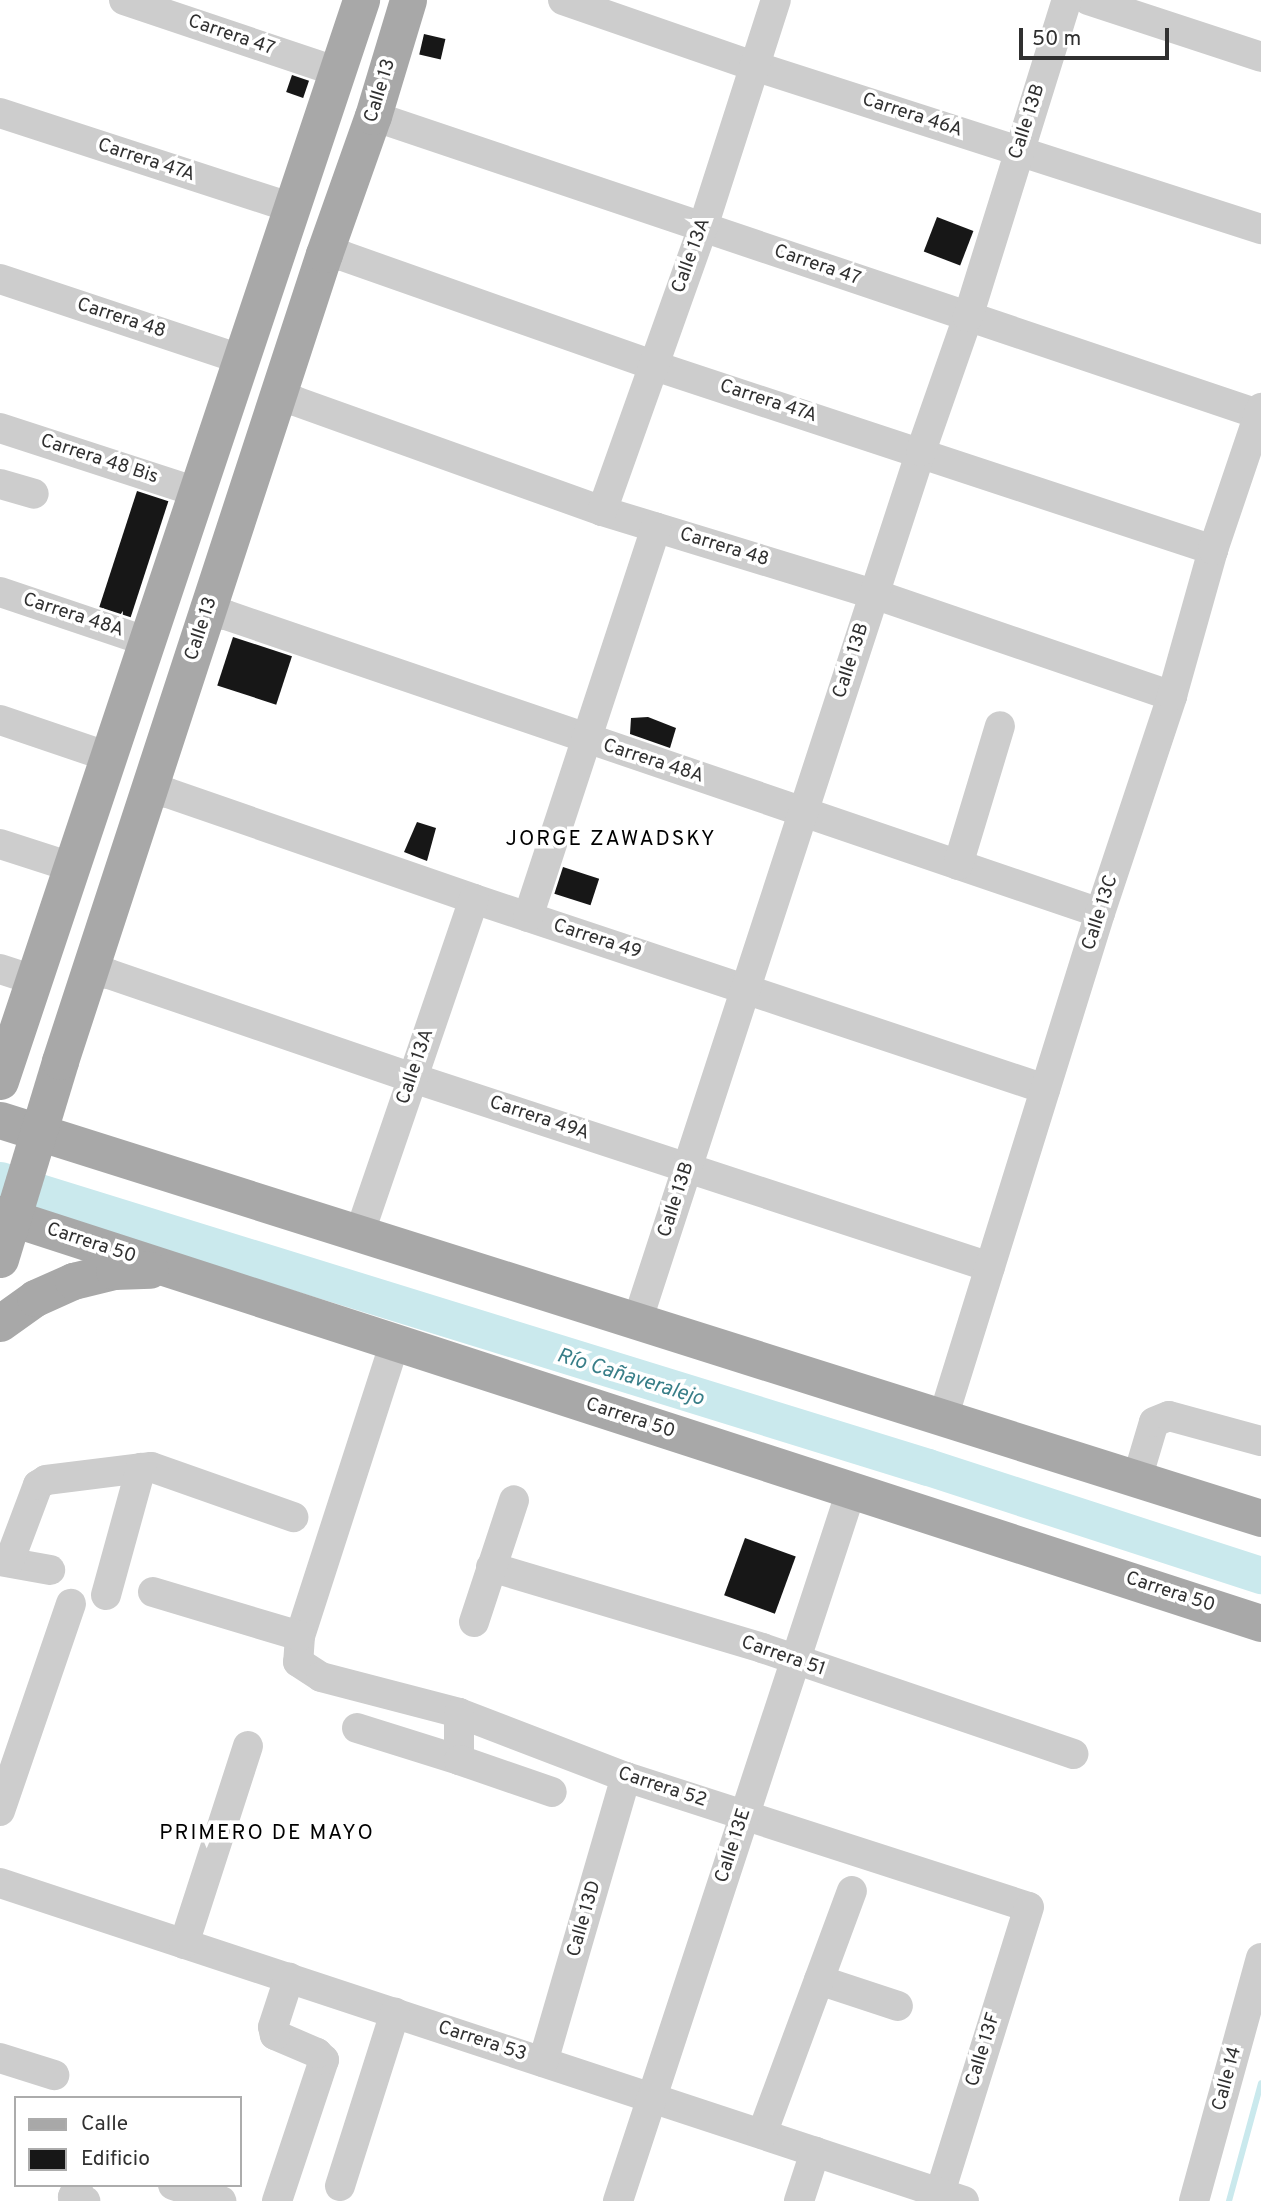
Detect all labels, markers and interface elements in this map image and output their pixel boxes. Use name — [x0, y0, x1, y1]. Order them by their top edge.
street label: Carrera 47 — [185, 11, 277, 61]
scale bar — [1023, 14, 1174, 58]
text: 50 m — [1032, 26, 1081, 53]
street label: Calle 13 — [361, 56, 401, 126]
street label: Calle 13B — [1005, 81, 1051, 163]
street label: Carrera 46A — [859, 89, 965, 143]
street label: Carrera 47A — [95, 135, 197, 187]
street label: Calle 13A — [668, 215, 716, 297]
street label: Carrera 47 — [771, 241, 863, 291]
street label: Carrera 48 — [74, 294, 168, 344]
street label: Carrera 47A — [717, 376, 819, 428]
street label: Carrera 48 Bis — [37, 430, 161, 490]
street label: Carrera 48 — [677, 524, 771, 572]
street label: Carrera 48A — [20, 589, 126, 643]
street label: Calle 13 — [181, 594, 223, 664]
street label: Calle 13B — [829, 620, 875, 702]
street label: Carrera 48A — [600, 735, 706, 789]
district label: JORGE ZAWADSKY — [507, 827, 715, 853]
street label: Calle 13C — [1078, 873, 1124, 953]
street label: Carrera 49 — [550, 915, 644, 965]
street label: Calle 13A — [392, 1026, 440, 1108]
street label: Carrera 49A — [486, 1092, 592, 1146]
street label: Calle 13B — [654, 1159, 700, 1241]
street label: Carrera 50 — [43, 1219, 139, 1269]
water label: Río Cañaveralejo — [553, 1344, 707, 1412]
street label: Carrera 50 — [582, 1394, 678, 1444]
street label: Carrera 50 — [1122, 1568, 1218, 1618]
street label: Carrera 51 — [738, 1632, 828, 1682]
street label: Carrera 52 — [615, 1763, 709, 1813]
street label: Calle 13E — [711, 1806, 757, 1886]
district label: PRIMERO DE MAYO — [161, 1821, 373, 1847]
street label: Calle 13D — [563, 1878, 607, 1960]
street label: Calle 13F — [962, 2010, 1006, 2090]
street label: Carrera 53 — [435, 2017, 529, 2067]
street label: Calle 14 — [1209, 2044, 1247, 2114]
legend — [14, 2096, 242, 2187]
text: Calle — [81, 2111, 128, 2138]
text: Edificio — [81, 2146, 150, 2173]

